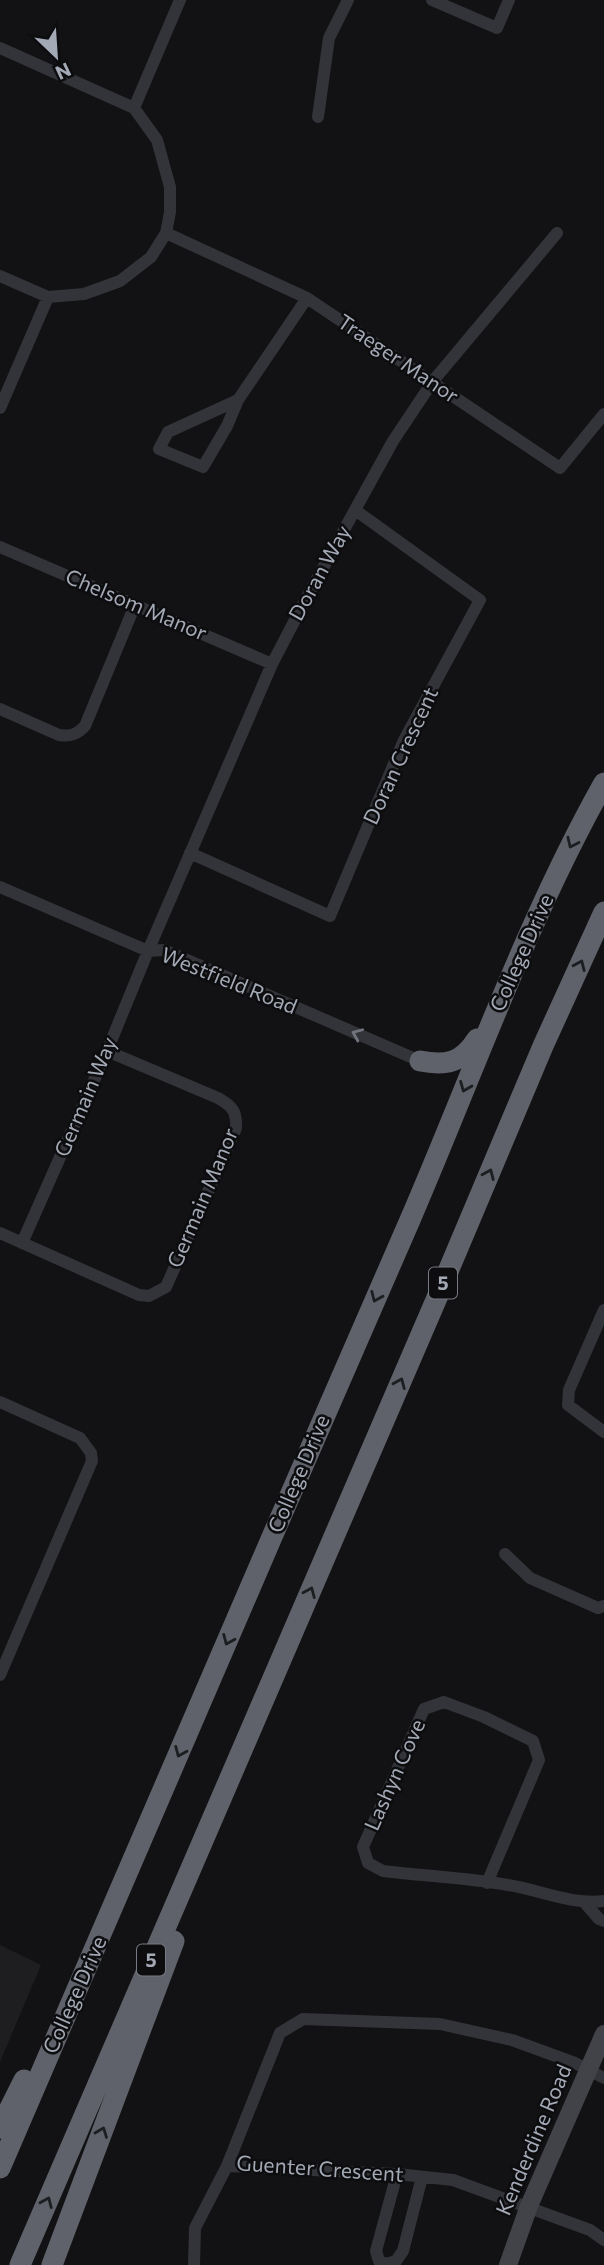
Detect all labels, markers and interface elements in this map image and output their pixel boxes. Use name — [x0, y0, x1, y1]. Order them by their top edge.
north arrow — [21, 21, 91, 91]
text: N — [52, 58, 75, 85]
street label: Traeger Manor — [334, 308, 464, 407]
street label: Doran Way — [282, 520, 355, 624]
street label: Chelsom Manor — [62, 563, 211, 645]
street label: Doran Crescent — [357, 683, 442, 828]
one-way arrow — [566, 836, 580, 849]
street label: College Drive — [484, 890, 558, 1015]
street label: Westfield Road — [158, 941, 301, 1018]
one-way arrow — [572, 960, 586, 972]
one-way arrow — [352, 1028, 364, 1042]
street label: Germain Way — [48, 1033, 121, 1160]
one-way arrow — [459, 1081, 473, 1093]
street label: Germain Manor — [161, 1124, 242, 1271]
one-way arrow — [481, 1168, 495, 1181]
road number: 5 — [429, 1268, 457, 1298]
one-way arrow — [370, 1289, 384, 1302]
one-way arrow — [392, 1378, 406, 1390]
street label: College Drive — [262, 1411, 334, 1536]
one-way arrow — [302, 1586, 316, 1599]
one-way arrow — [222, 1634, 236, 1646]
street label: Lashyn Cove — [358, 1715, 429, 1834]
one-way arrow — [174, 1745, 188, 1758]
street label: College Drive — [37, 1932, 111, 2057]
road number: 5 — [137, 1944, 165, 1976]
street label: Kenderdine Road — [490, 2060, 576, 2219]
one-way arrow — [93, 2127, 107, 2139]
street label: Guenter Crescent — [236, 2149, 404, 2186]
one-way arrow — [39, 2197, 53, 2210]

